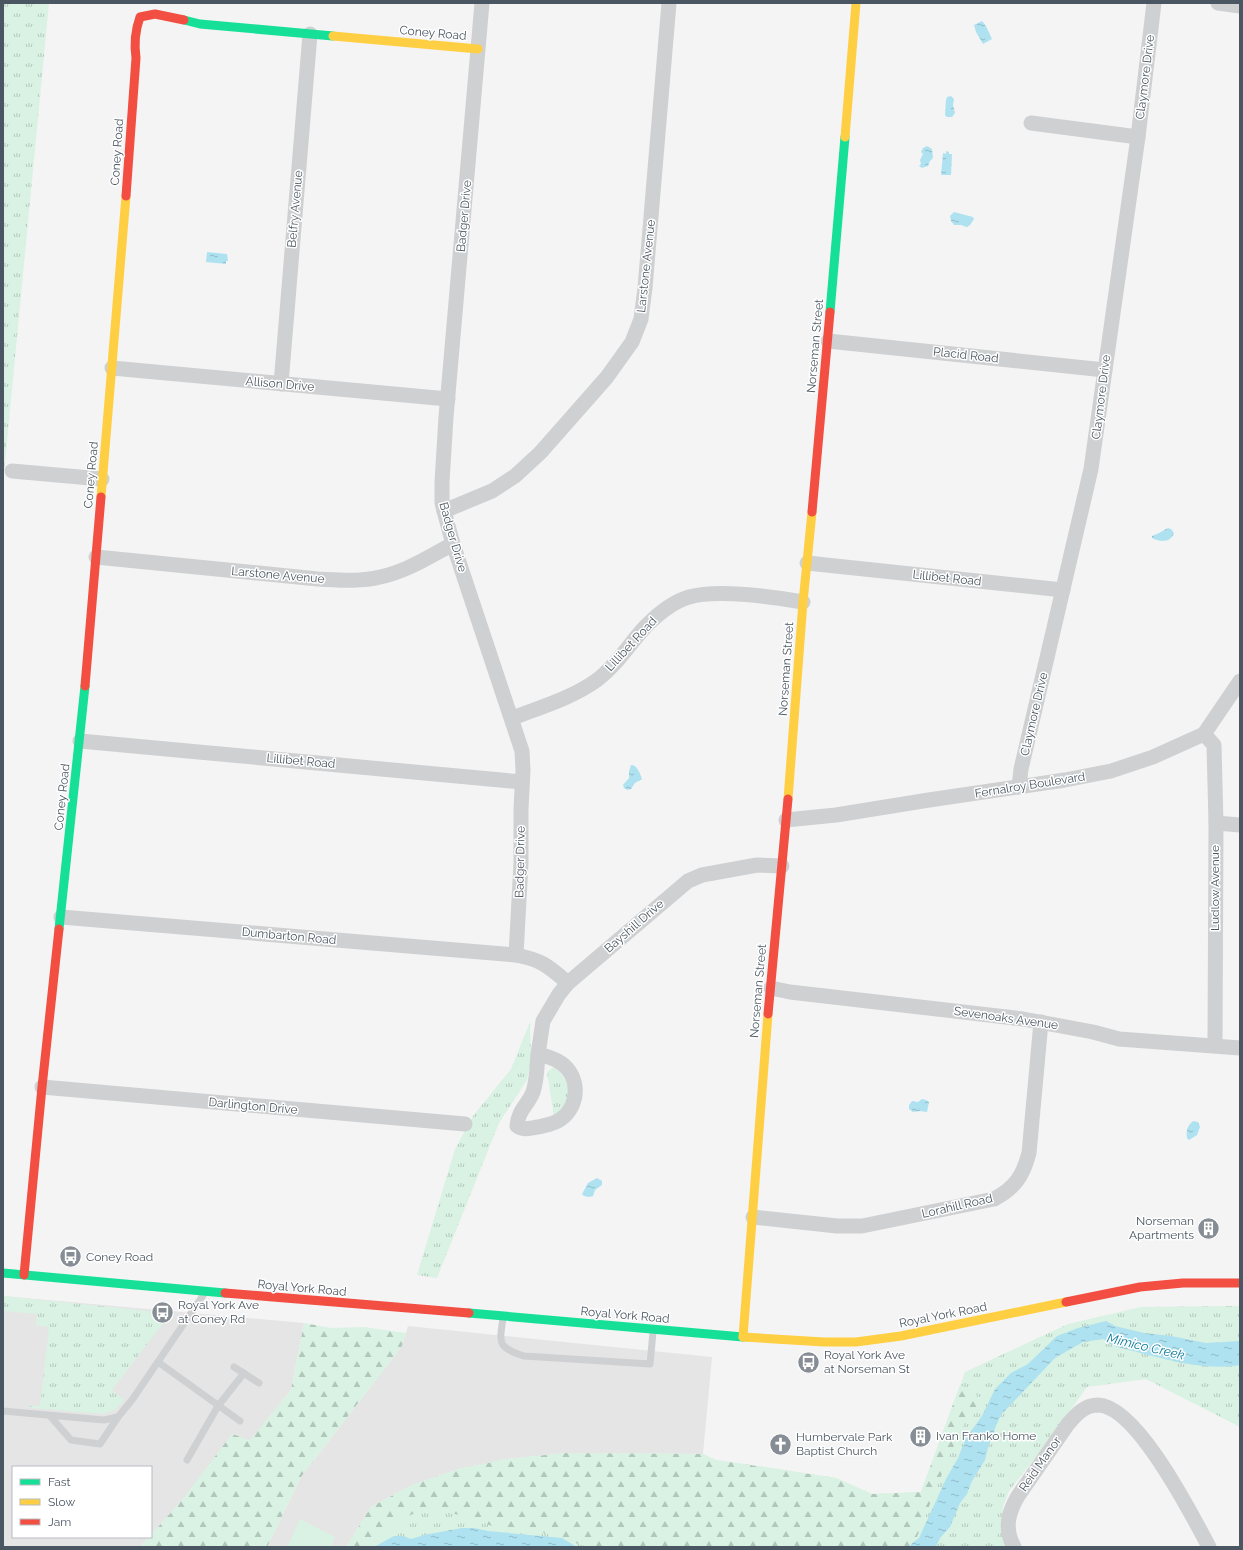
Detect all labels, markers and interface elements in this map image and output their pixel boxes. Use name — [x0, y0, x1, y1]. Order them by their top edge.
street label: Coney Road — [399, 23, 467, 43]
street label: Claymore Drive — [1133, 34, 1157, 120]
street label: Coney Road — [108, 118, 126, 186]
street label: Belfry Avenue — [285, 170, 305, 248]
street label: Badger Drive — [454, 179, 474, 253]
street label: Larstone Avenue — [634, 219, 658, 313]
street label: Norseman Street — [804, 298, 826, 394]
street label: Placid Road — [933, 345, 999, 365]
street label: Claymore Drive — [1089, 354, 1113, 440]
street label: Allison Drive — [245, 374, 315, 394]
street label: Coney Road — [81, 441, 101, 509]
street label: Badger Drive — [436, 500, 470, 574]
street label: Larstone Avenue — [231, 564, 325, 586]
street label: Lillibet Road — [912, 567, 982, 589]
street label: Lillibet Road — [602, 614, 660, 674]
street label: Norseman Street — [776, 622, 796, 716]
street label: Claymore Drive — [1018, 671, 1050, 757]
street label: Lillibet Road — [266, 751, 336, 771]
street label: Coney Road — [52, 763, 72, 831]
street label: Fernalroy Boulevard — [974, 769, 1086, 801]
street label: Badger Drive — [512, 826, 528, 898]
street label: Ludlow Avenue — [1208, 845, 1222, 931]
street label: Bayshill Drive — [602, 896, 666, 956]
street label: Dumbarton Road — [241, 925, 337, 947]
street label: Norseman Street — [747, 943, 769, 1039]
street label: Sevenoaks Avenue — [953, 1004, 1059, 1032]
street label: Darlington Drive — [208, 1095, 298, 1117]
street label: Lorahill Road — [920, 1191, 994, 1221]
place label: Norseman Apartments — [1129, 1214, 1194, 1242]
building icon: Norseman Apartments — [1196, 1215, 1222, 1241]
bus stop icon: Coney Road — [57, 1244, 83, 1270]
place label: Coney Road — [86, 1250, 153, 1264]
street label: Royal York Road — [257, 1277, 347, 1299]
place label: Royal York Ave at Coney Rd — [178, 1298, 259, 1326]
bus stop icon: Royal York Ave at Coney Rd — [149, 1299, 175, 1325]
street label: Royal York Road — [898, 1300, 988, 1330]
street label: Royal York Road — [580, 1304, 670, 1326]
water label: Mimico Creek — [1106, 1330, 1186, 1363]
place label: Royal York Ave at Norseman St — [824, 1348, 910, 1376]
bus stop icon: Royal York Ave at Norseman St — [796, 1349, 822, 1375]
building icon: Ivan Franko Home — [908, 1423, 934, 1449]
place label: Ivan Franko Home — [936, 1429, 1036, 1443]
place label: Humbervale Park Baptist Church — [796, 1430, 893, 1458]
church icon: Humbervale Park Baptist Church — [768, 1431, 794, 1457]
street label: Reid Manor — [1016, 1433, 1064, 1494]
legend — [12, 1466, 152, 1538]
text: Fast — [48, 1475, 71, 1489]
text: Slow — [48, 1495, 75, 1509]
text: Jam — [48, 1515, 71, 1529]

